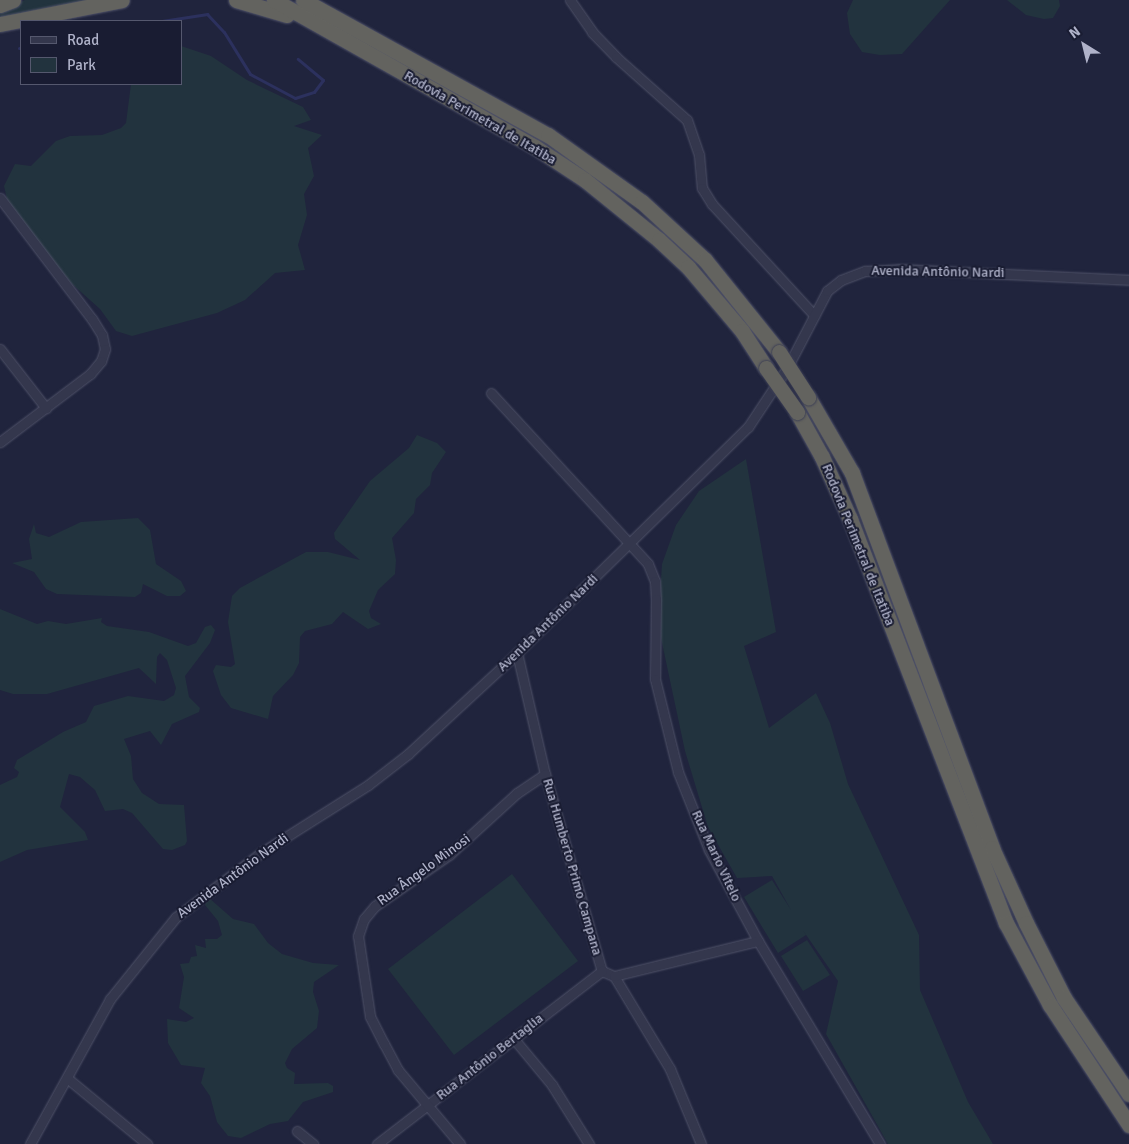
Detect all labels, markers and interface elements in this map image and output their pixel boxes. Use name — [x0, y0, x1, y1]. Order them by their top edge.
legend — [20, 20, 182, 85]
north arrow — [1059, 20, 1109, 70]
text: N — [1066, 23, 1084, 42]
text: Road — [67, 31, 99, 49]
text: Park — [67, 56, 96, 74]
street label: Rodovia Perimetral de Itatiba — [401, 67, 559, 169]
street label: Avenida Antônio Nardi — [871, 262, 1005, 282]
street label: Rodovia Perimetral de Itatiba — [818, 462, 898, 628]
street label: Avenida Antônio Nardi — [494, 571, 602, 675]
street label: Rua Humberto Primo Campana — [539, 777, 605, 957]
street label: Rua Mario Vitelo — [688, 808, 744, 904]
street label: Avenida Antônio Nardi — [174, 830, 292, 922]
street label: Rua Ângelo Minosi — [374, 831, 474, 909]
street label: Rua Antônio Bertaglia — [433, 1010, 547, 1104]

